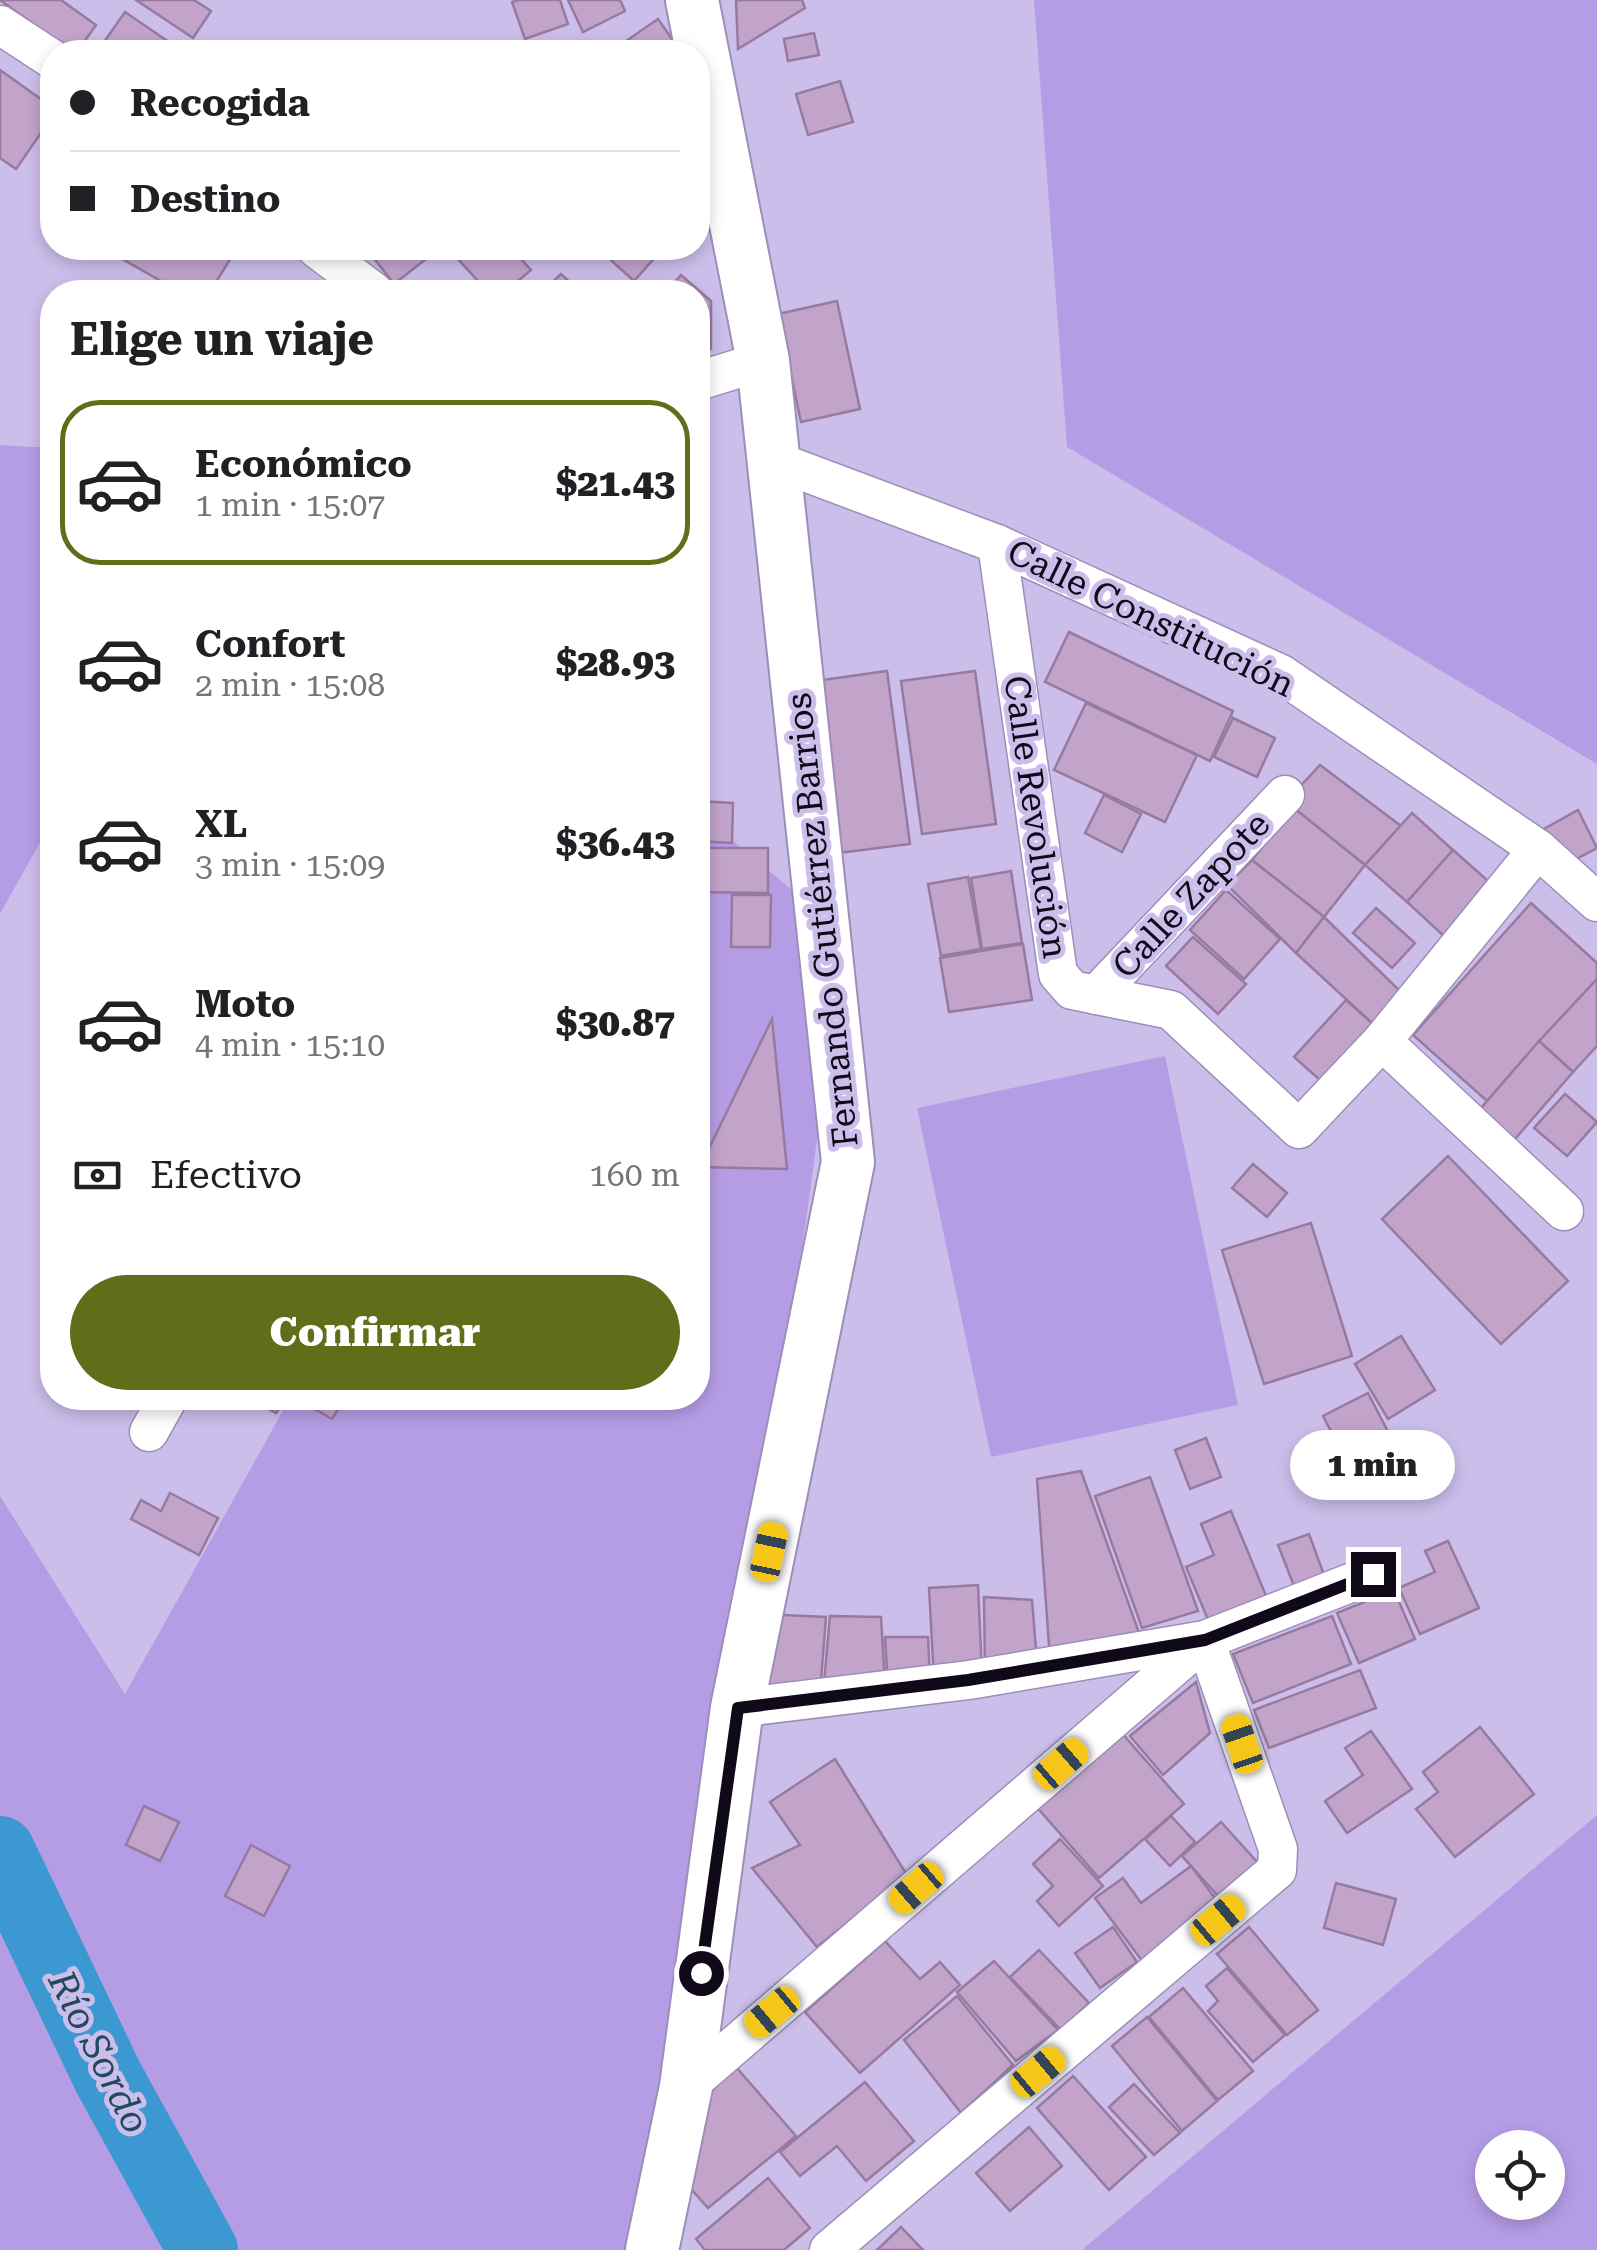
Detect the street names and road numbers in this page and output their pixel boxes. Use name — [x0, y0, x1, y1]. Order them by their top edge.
street label: Calle Constitución — [1001, 531, 1301, 706]
street label: Calle Revolución — [995, 673, 1076, 961]
street label: Fernando Gutiérrez Barrios — [778, 691, 867, 1149]
street label: Calle Zapote — [1104, 804, 1278, 987]

